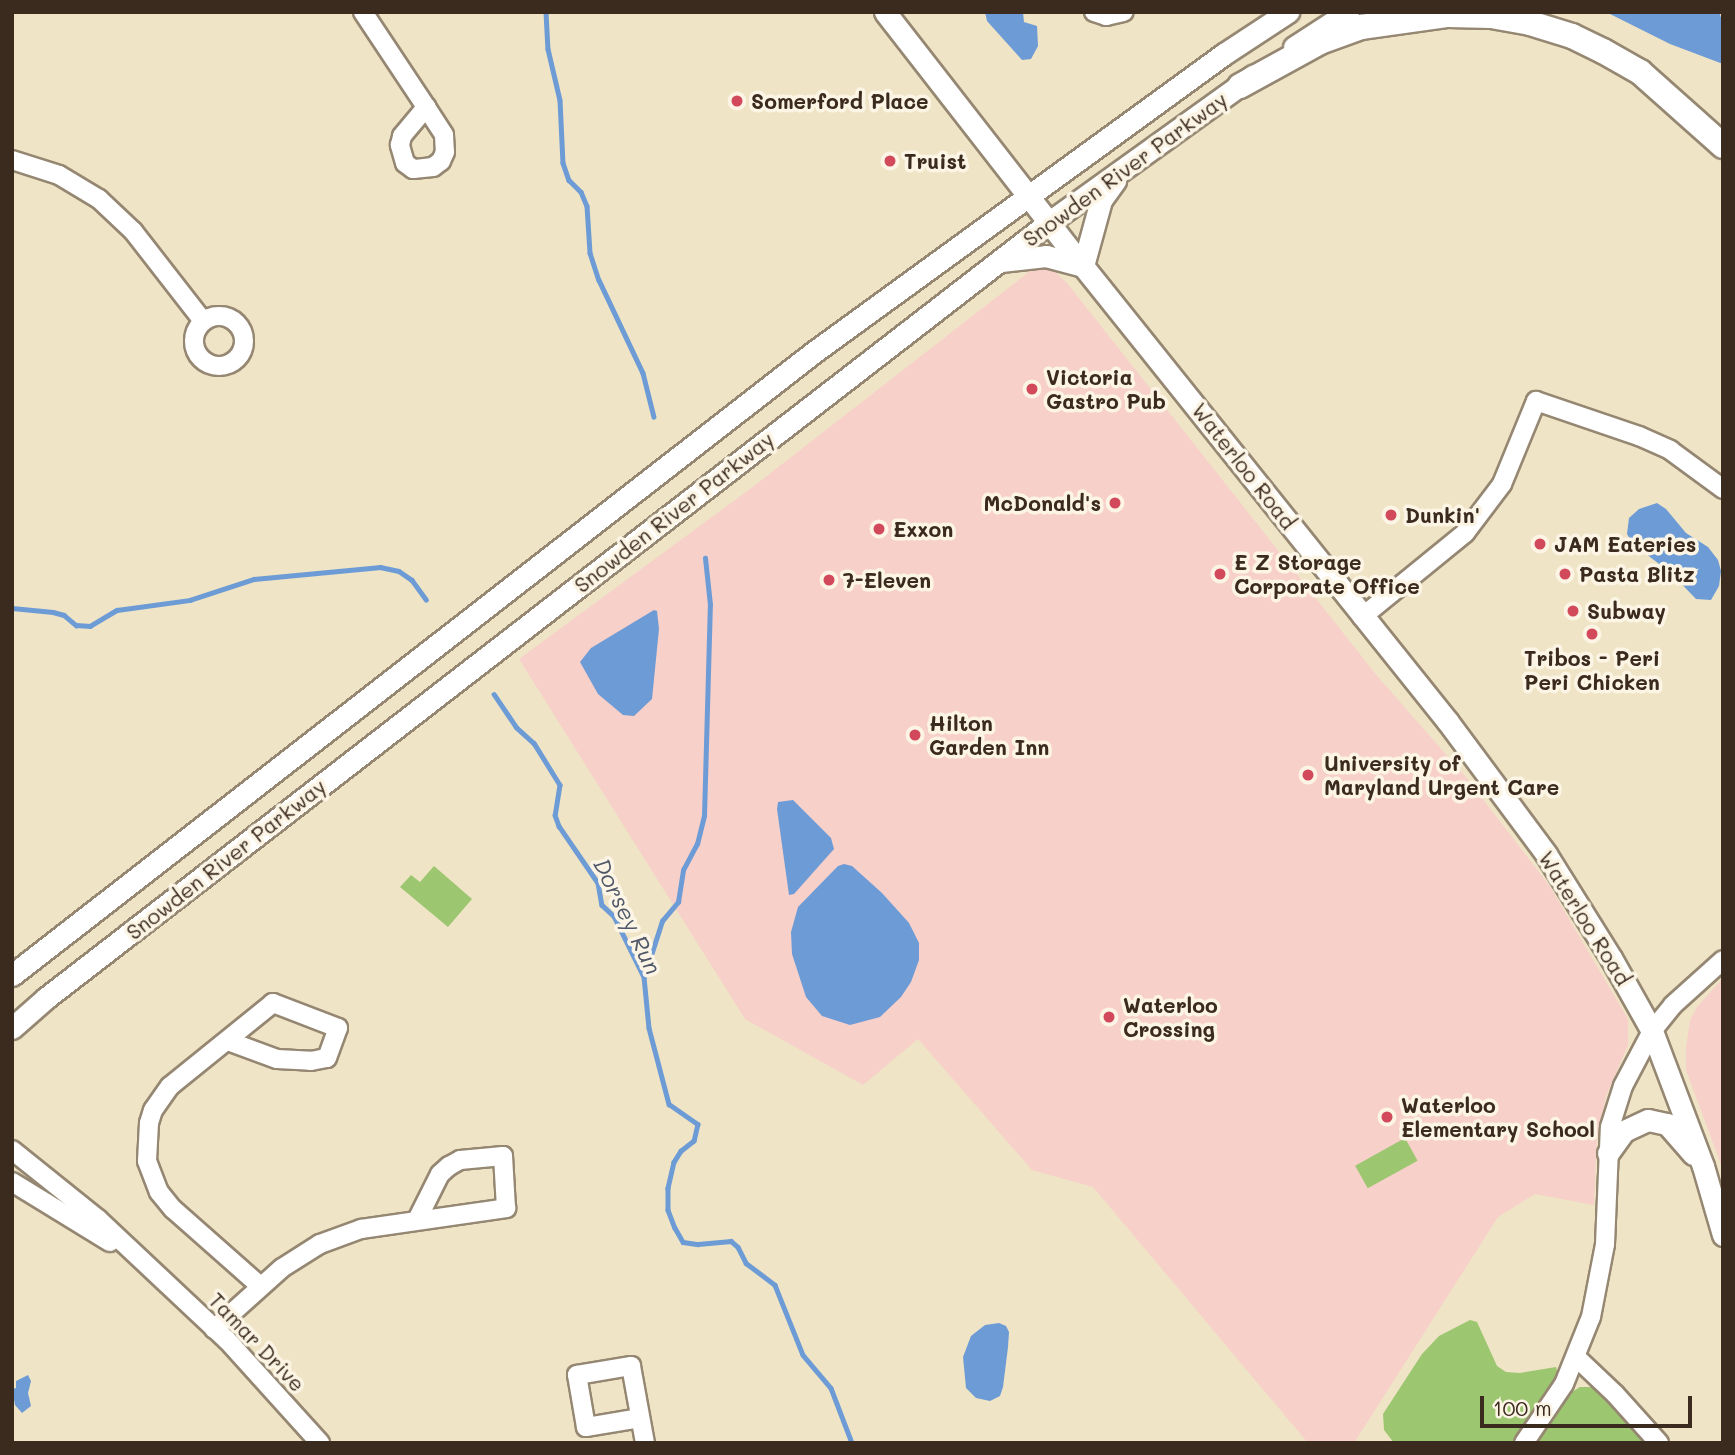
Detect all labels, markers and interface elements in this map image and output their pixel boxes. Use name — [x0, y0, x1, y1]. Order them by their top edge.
street label: Snowden River Parkway — [1018, 86, 1232, 252]
place label: Somerford Place — [751, 88, 929, 114]
marker: Somerford Place — [729, 93, 745, 109]
place label: Truist — [904, 148, 966, 174]
marker: Truist — [882, 153, 898, 169]
place label: Victoria Gastro Pub — [1046, 364, 1166, 414]
marker: Victoria Gastro Pub — [1024, 381, 1040, 397]
street label: Waterloo Road — [1187, 398, 1301, 534]
street label: Snowden River Parkway — [569, 426, 779, 598]
place label: McDonald's — [984, 490, 1101, 516]
marker: McDonald's — [1107, 495, 1123, 511]
place label: Dunkin' — [1405, 502, 1480, 528]
marker: Dunkin' — [1383, 507, 1399, 523]
place label: Exxon — [893, 516, 953, 542]
marker: Exxon — [871, 521, 887, 537]
place label: JAM Eateries — [1554, 531, 1696, 557]
marker: JAM Eateries — [1532, 536, 1548, 552]
place label: E Z Storage Corporate Office — [1234, 549, 1420, 599]
place label: Pasta Blitz — [1579, 561, 1695, 587]
marker: E Z Storage Corporate Office — [1212, 566, 1228, 582]
marker: Pasta Blitz — [1557, 566, 1573, 582]
place label: 7-Eleven — [843, 567, 931, 593]
marker: 7-Eleven — [821, 572, 837, 588]
place label: Subway — [1587, 598, 1666, 624]
marker: Subway — [1565, 603, 1581, 619]
marker: Tribos - Peri Peri Chicken — [1584, 626, 1600, 642]
place label: Tribos - Peri Peri Chicken — [1524, 645, 1660, 695]
place label: Hilton Garden Inn — [929, 710, 1049, 760]
marker: Hilton Garden Inn — [907, 727, 923, 743]
place label: University of Maryland Urgent Care — [1324, 750, 1559, 800]
marker: University of Maryland Urgent Care — [1298, 765, 1318, 785]
street label: Snowden River Parkway — [121, 773, 331, 945]
street label: Waterloo Road — [1534, 846, 1636, 990]
water label: Dorsey Run — [588, 853, 668, 979]
place label: Waterloo Crossing — [1123, 992, 1218, 1042]
marker: Waterloo Crossing — [1101, 1009, 1117, 1025]
place label: Waterloo Elementary School — [1401, 1092, 1595, 1142]
marker: Waterloo Elementary School — [1379, 1109, 1395, 1125]
street label: Tamar Drive — [204, 1287, 310, 1397]
scale bar — [1483, 1382, 1695, 1426]
text: 100 m — [1493, 1394, 1552, 1421]

